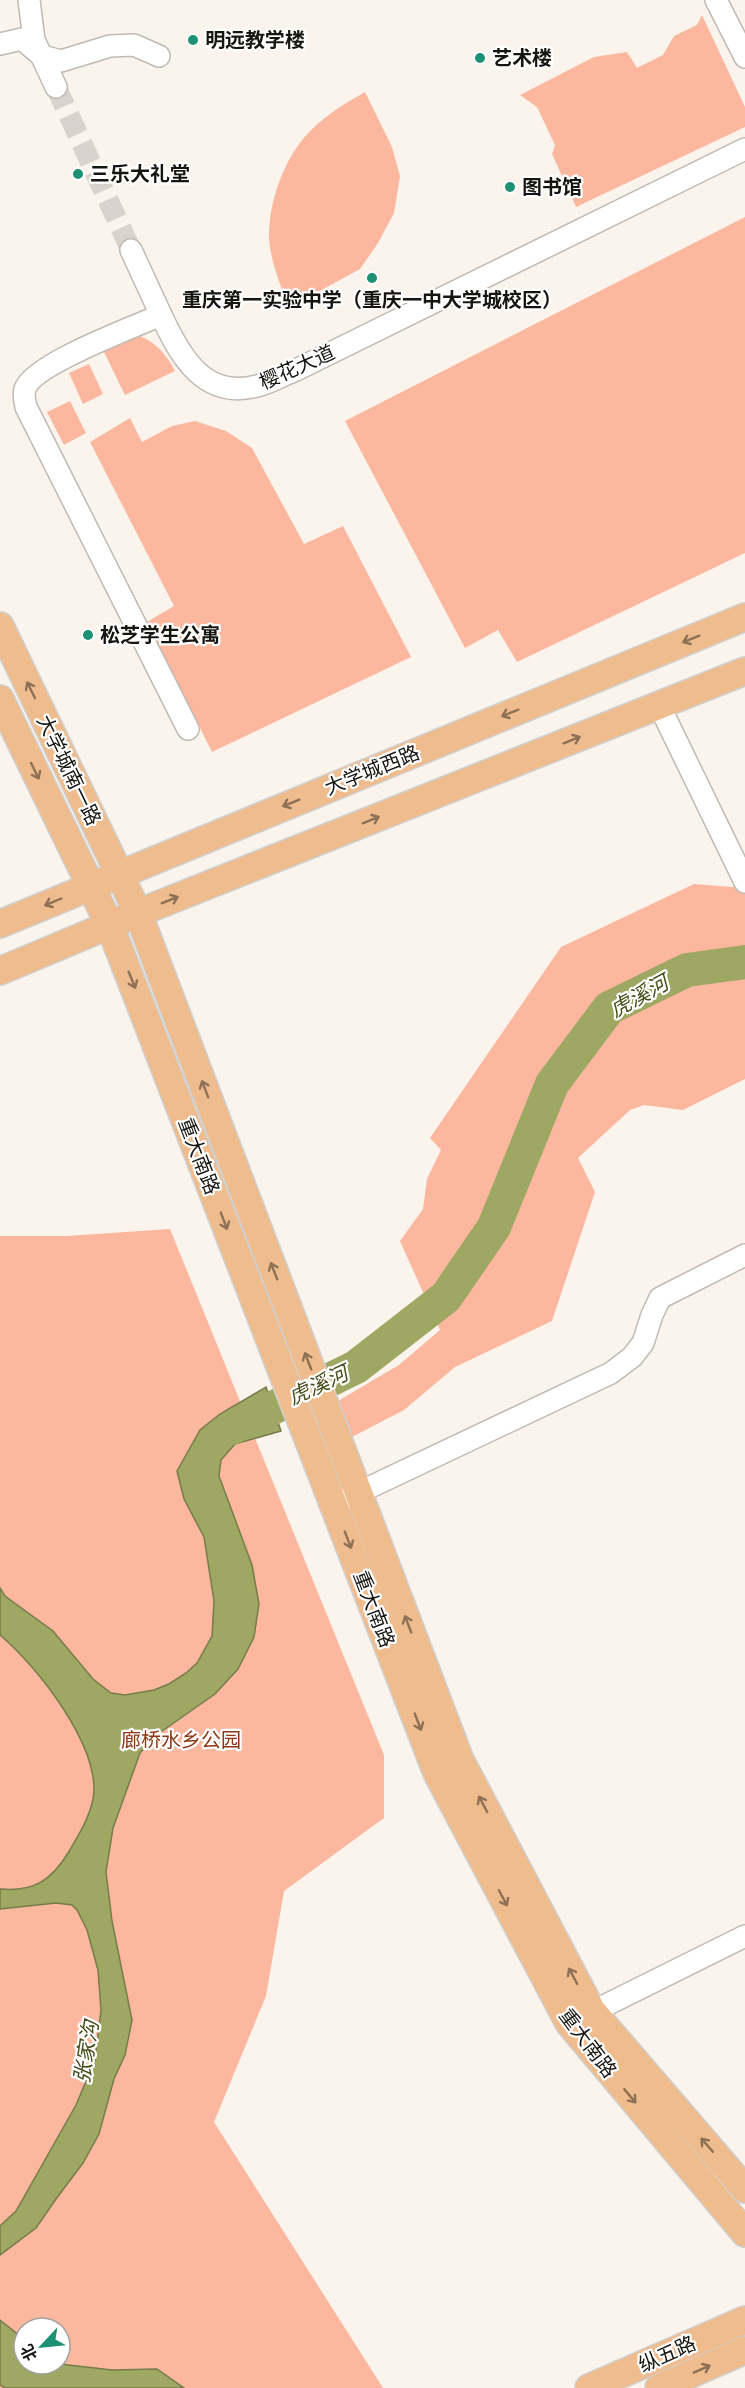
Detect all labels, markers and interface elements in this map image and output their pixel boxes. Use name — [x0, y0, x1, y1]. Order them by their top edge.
place label: 明远教学楼 — [205, 28, 305, 52]
marker: 明远教学楼 — [186, 33, 200, 47]
place label: 艺术楼 — [492, 46, 552, 70]
marker: 艺术楼 — [473, 51, 487, 65]
place label: 三乐大礼堂 — [90, 162, 190, 186]
marker: 三乐大礼堂 — [71, 167, 85, 181]
place label: 图书馆 — [522, 175, 582, 199]
marker: 图书馆 — [503, 180, 517, 194]
marker: 重庆第一实验中学（重庆一中大学城校区） — [365, 271, 379, 285]
place label: 重庆第一实验中学（重庆一中大学城校区） — [182, 288, 562, 312]
street label: 樱花大道 — [256, 340, 338, 394]
place label: 松芝学生公寓 — [100, 623, 220, 647]
marker: 松芝学生公寓 — [81, 628, 95, 642]
one-way arrow — [682, 634, 701, 645]
one-way arrow — [24, 682, 36, 700]
one-way arrow — [502, 708, 520, 719]
street label: 大学城南一路 — [32, 711, 106, 829]
one-way arrow — [562, 734, 580, 745]
street label: 大学城西路 — [321, 740, 423, 800]
one-way arrow — [30, 761, 41, 779]
one-way arrow — [282, 798, 301, 809]
one-way arrow — [361, 814, 380, 825]
one-way arrow — [161, 894, 179, 905]
one-way arrow — [44, 897, 62, 908]
water label: 虎溪河 — [605, 968, 676, 1022]
one-way arrow — [127, 971, 138, 989]
one-way arrow — [198, 1080, 209, 1099]
street label: 重大南路 — [173, 1114, 225, 1198]
one-way arrow — [219, 1211, 230, 1230]
one-way arrow — [268, 1263, 279, 1281]
one-way arrow — [302, 1352, 313, 1371]
water label: 虎溪河 — [284, 1359, 355, 1410]
one-way arrow — [343, 1530, 354, 1549]
street label: 重大南路 — [348, 1567, 400, 1651]
one-way arrow — [402, 1615, 413, 1634]
one-way arrow — [413, 1712, 424, 1731]
park label: 廊桥水乡公园 — [121, 1728, 241, 1752]
one-way arrow — [477, 1795, 488, 1813]
one-way arrow — [497, 1888, 509, 1906]
one-way arrow — [567, 1968, 579, 1986]
street label: 重大南路 — [554, 2004, 622, 2082]
water label: 张家沟 — [69, 2017, 104, 2085]
one-way arrow — [623, 2088, 636, 2104]
one-way arrow — [700, 2138, 714, 2153]
north arrow — [12, 2316, 72, 2376]
street label: 纵五路 — [635, 2331, 699, 2377]
text: 北 — [17, 2341, 41, 2364]
one-way arrow — [692, 2363, 711, 2374]

